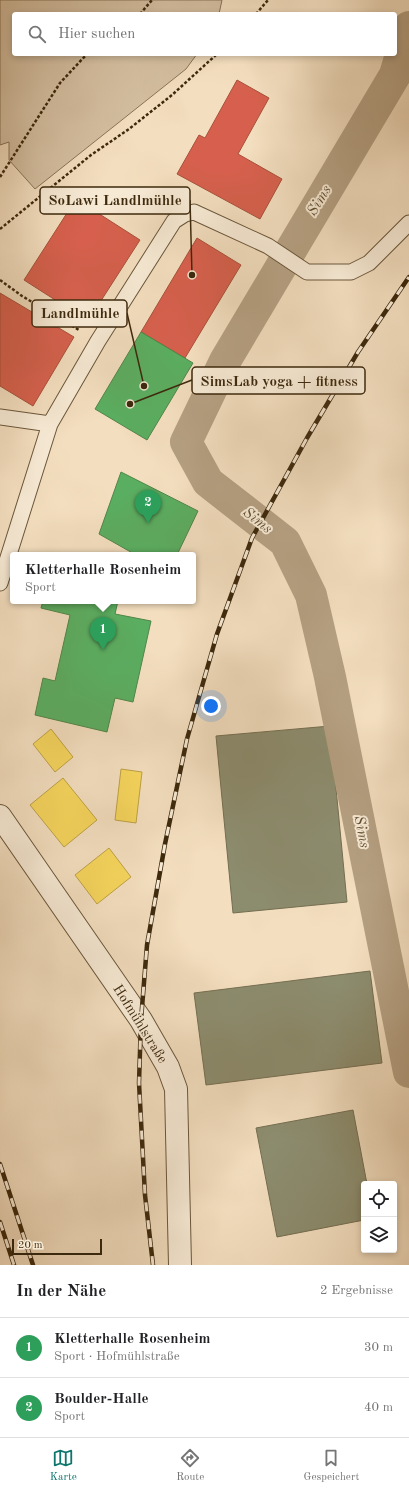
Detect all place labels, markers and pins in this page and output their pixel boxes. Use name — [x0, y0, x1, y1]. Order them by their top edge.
callout: SoLawi Landlmühle — [40, 187, 190, 214]
callout: Landlmühle — [32, 300, 127, 327]
callout: SimsLab yoga + fitness — [192, 367, 365, 394]
pin: 2 — [135, 490, 161, 523]
pin: 1 — [90, 617, 116, 650]

